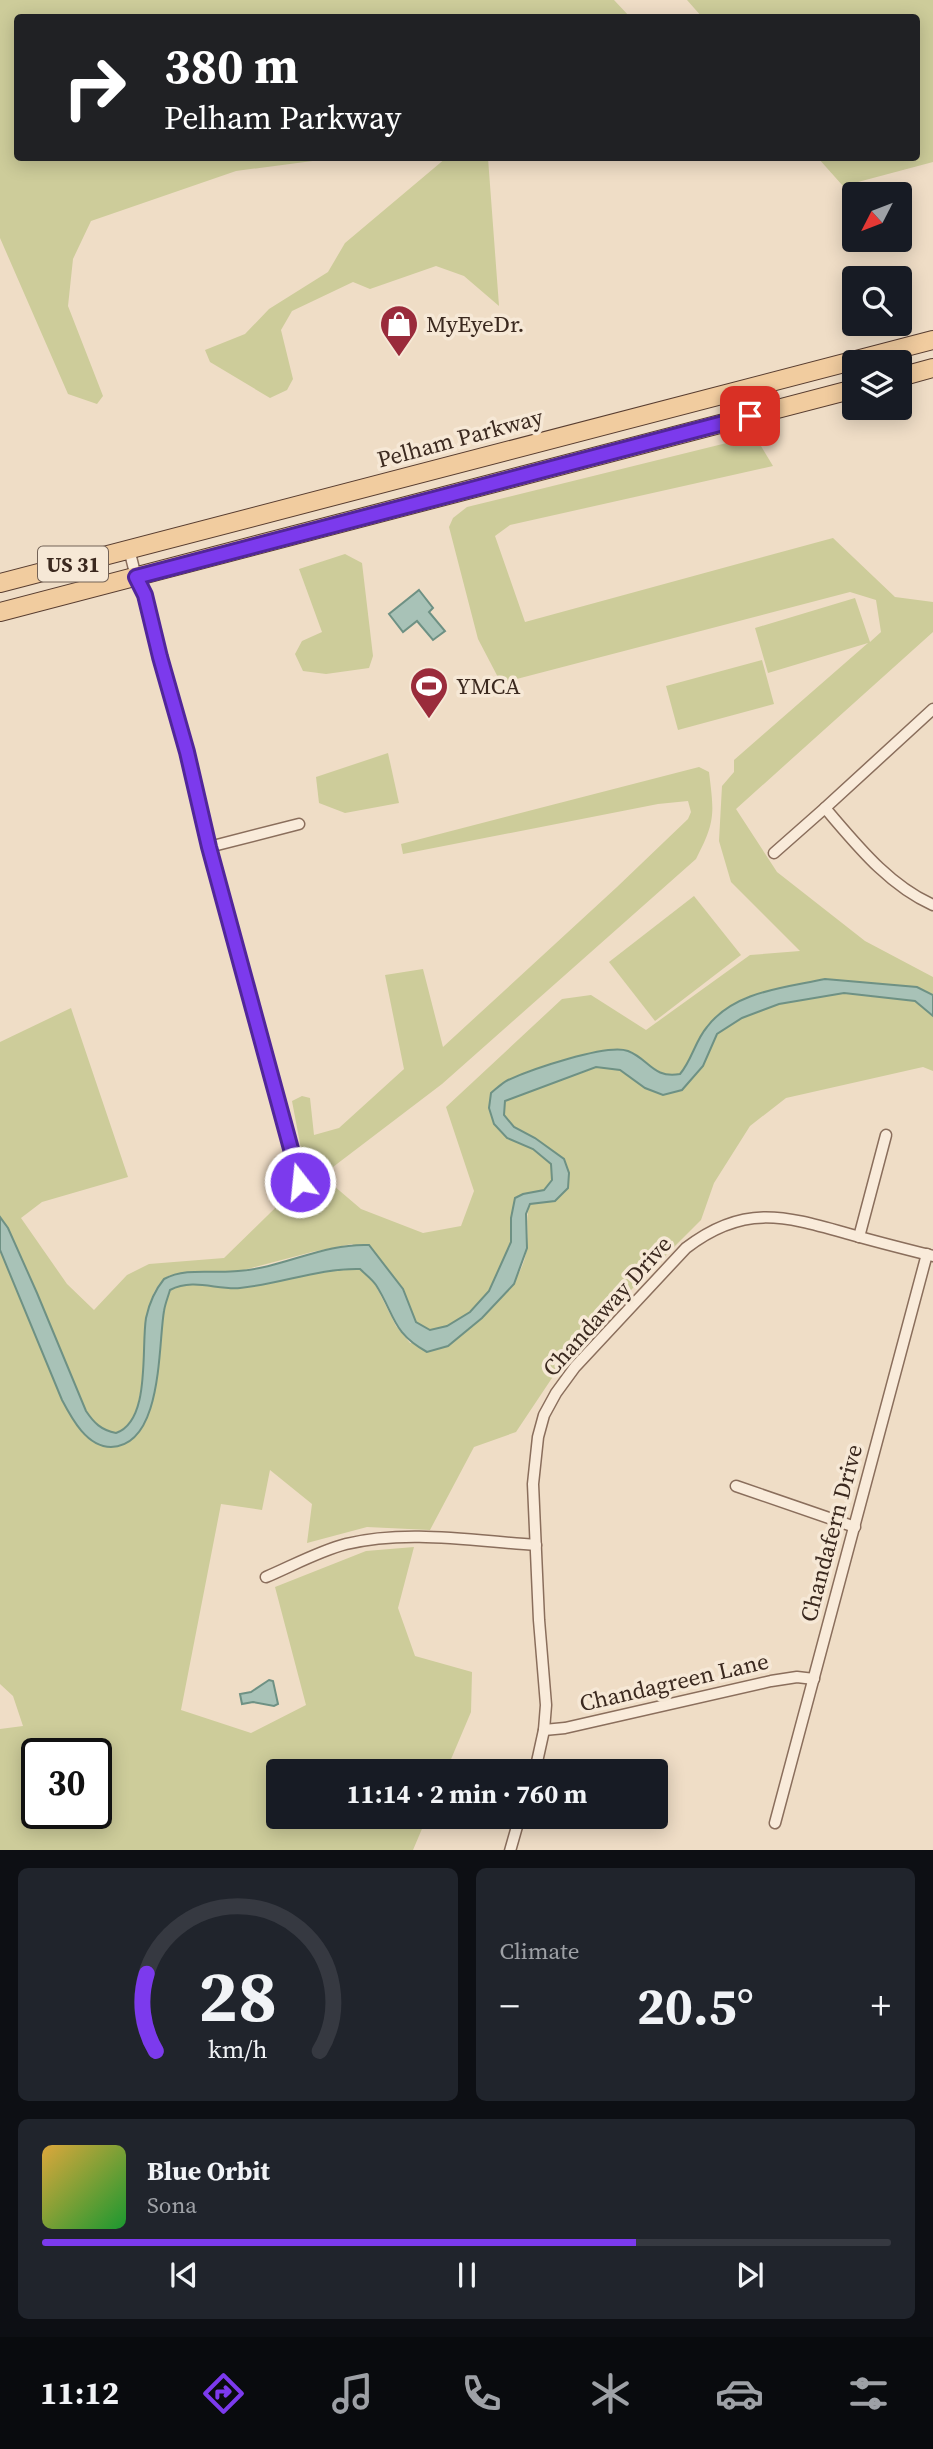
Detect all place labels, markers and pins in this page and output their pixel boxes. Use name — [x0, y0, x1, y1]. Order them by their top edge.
shop icon: MyEyeDr. — [378, 303, 420, 358]
place label: MyEyeDr. — [426, 308, 524, 340]
pin — [720, 386, 780, 446]
sports icon: YMCA — [408, 665, 450, 720]
place label: YMCA — [456, 670, 521, 702]

